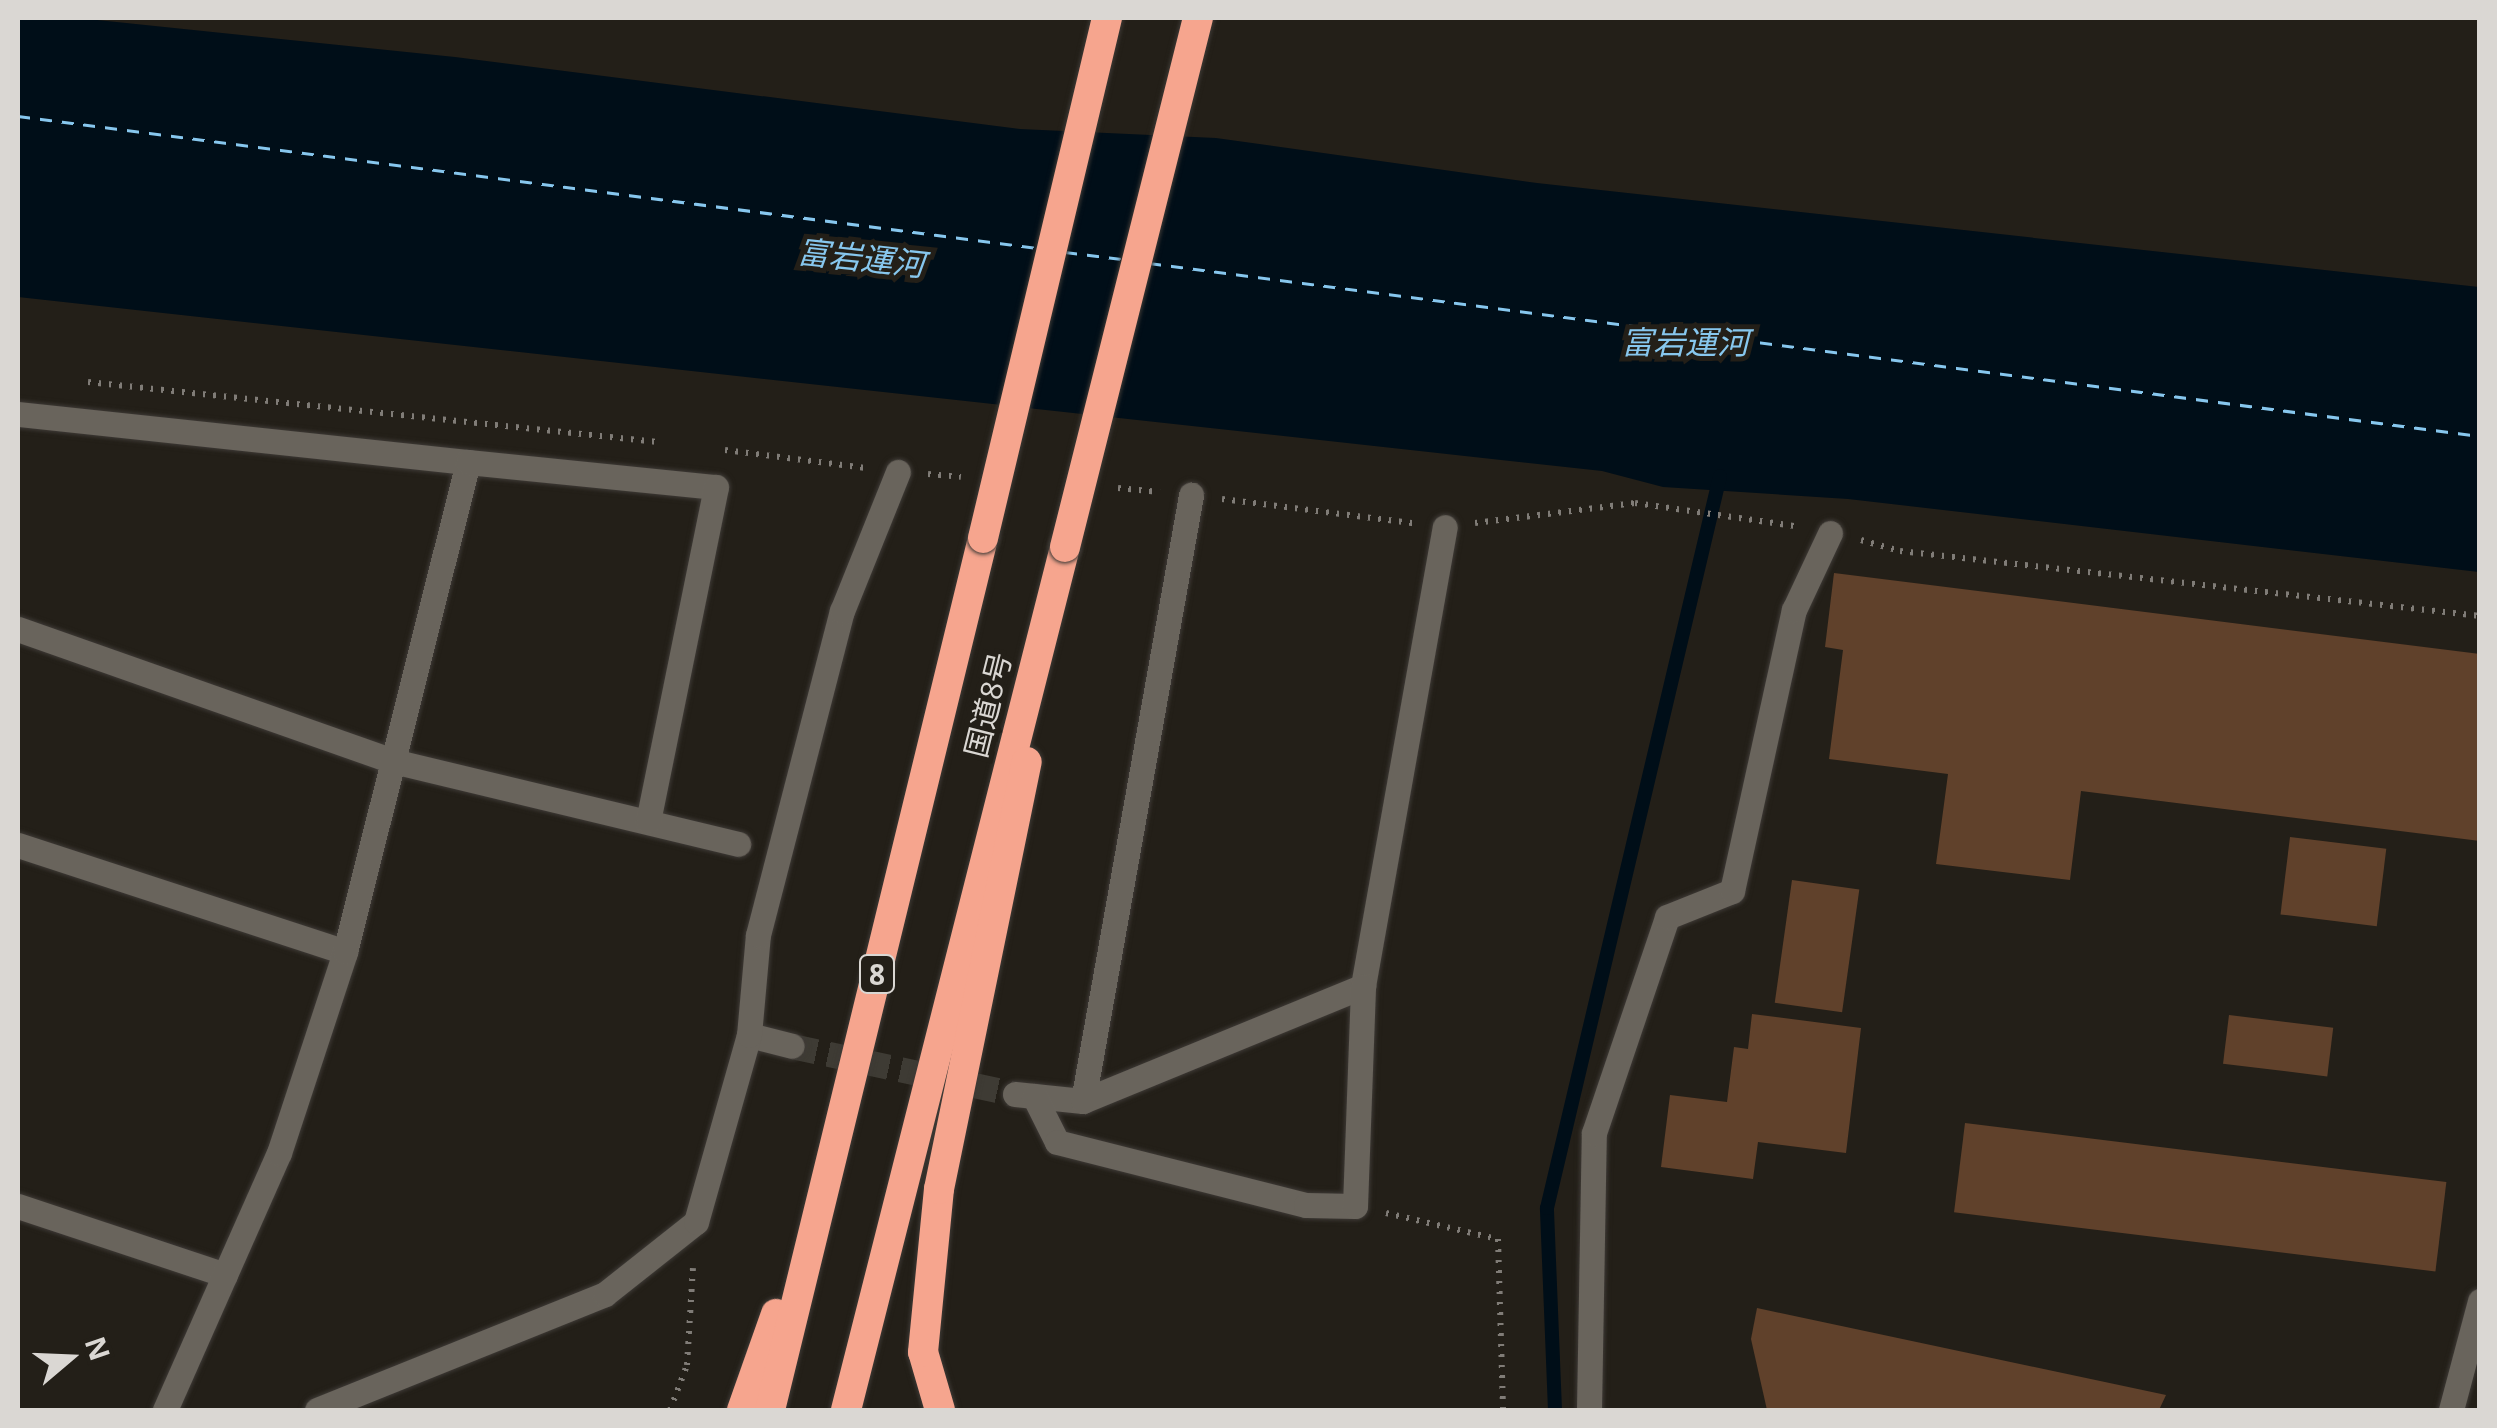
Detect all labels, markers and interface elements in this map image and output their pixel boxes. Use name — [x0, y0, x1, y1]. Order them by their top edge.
water label: 富岩運河 — [795, 232, 927, 284]
water label: 富岩運河 — [1621, 323, 1749, 361]
street label: 国道8号 — [958, 649, 1018, 761]
road number: 8 — [857, 951, 897, 997]
north arrow — [20, 1308, 120, 1408]
text: N — [77, 1331, 120, 1365]

